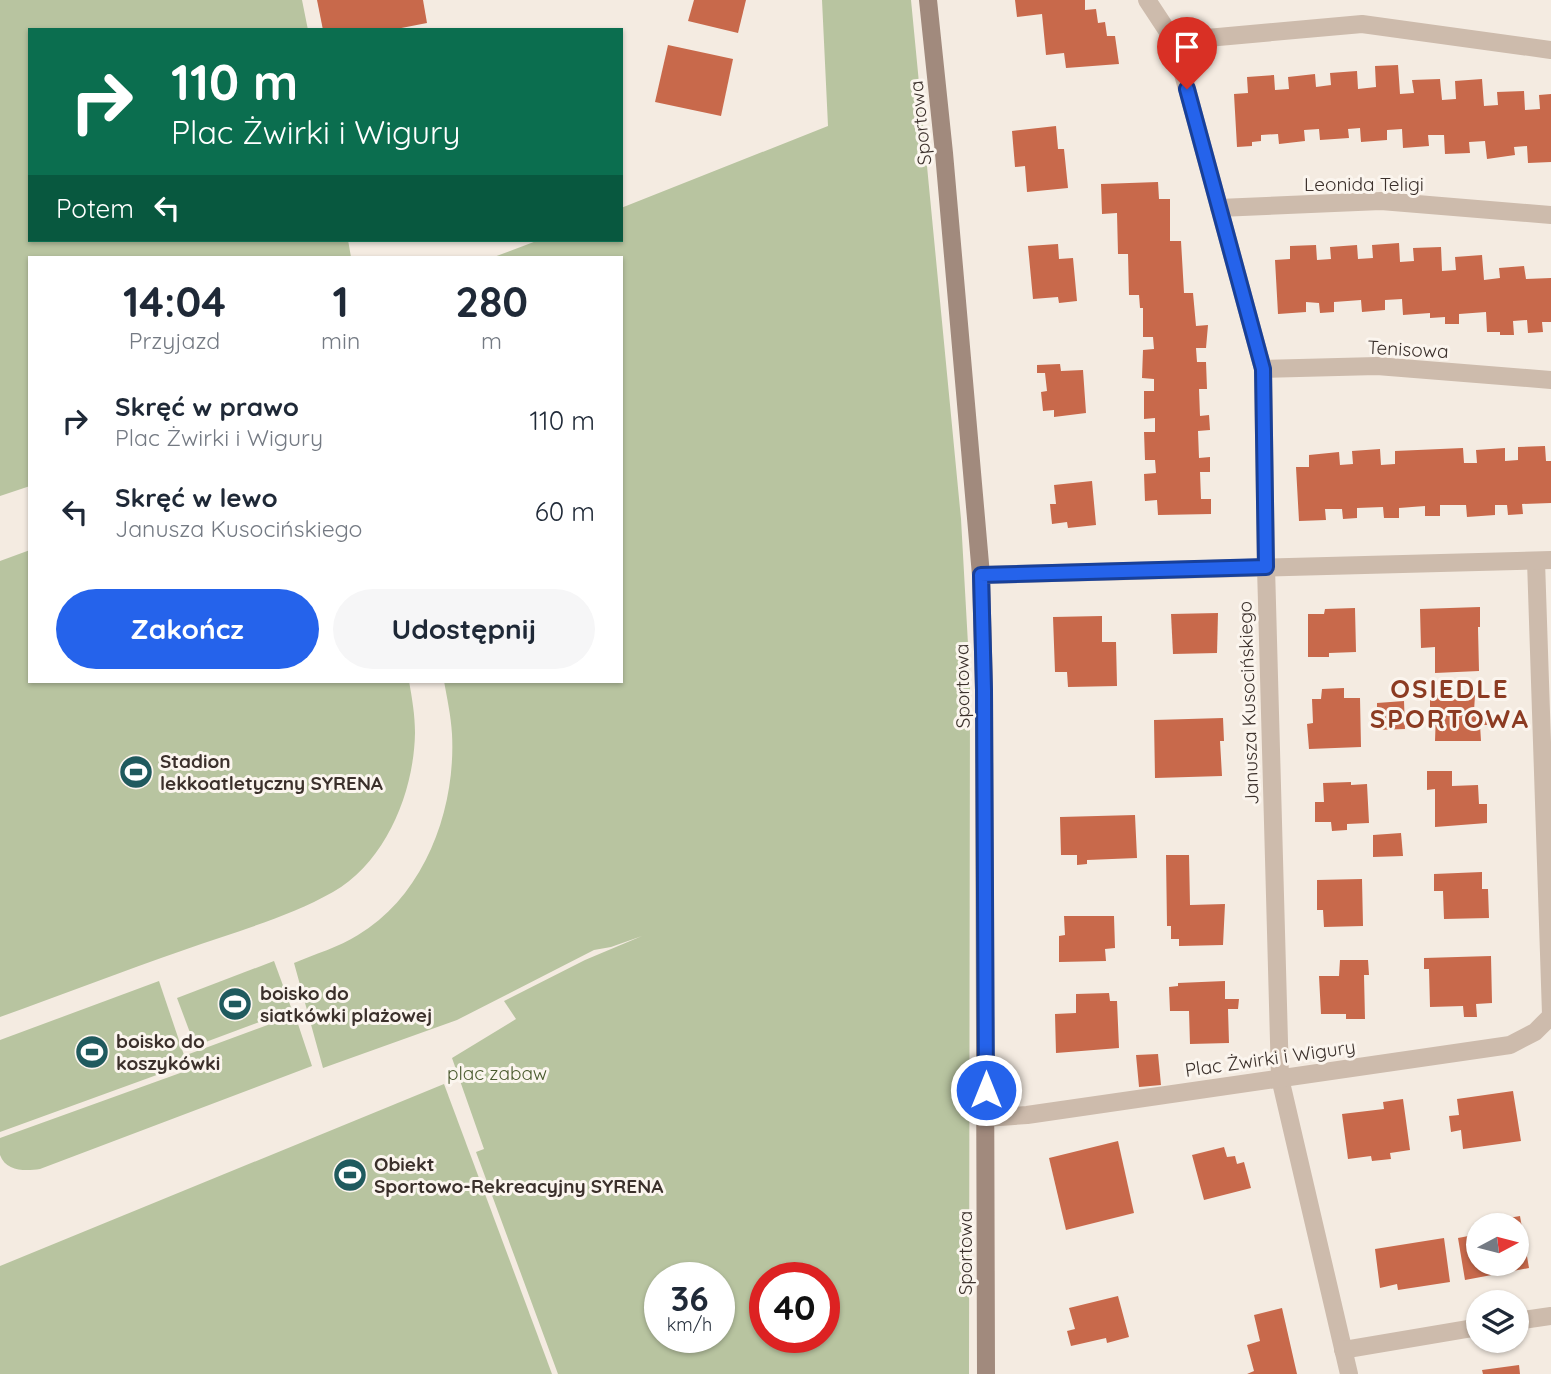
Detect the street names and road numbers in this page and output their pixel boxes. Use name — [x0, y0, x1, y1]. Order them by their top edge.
street label: Sportowa — [904, 80, 936, 166]
street label: Leonida Teligi — [1304, 172, 1424, 196]
street label: Tenisowa — [1367, 335, 1449, 363]
street label: Janusza Kusocińskiego — [1232, 600, 1264, 806]
street label: Sportowa — [949, 643, 975, 729]
street label: Plac Żwirki i Wigury — [1183, 1034, 1357, 1082]
street label: Sportowa — [953, 1211, 977, 1295]

